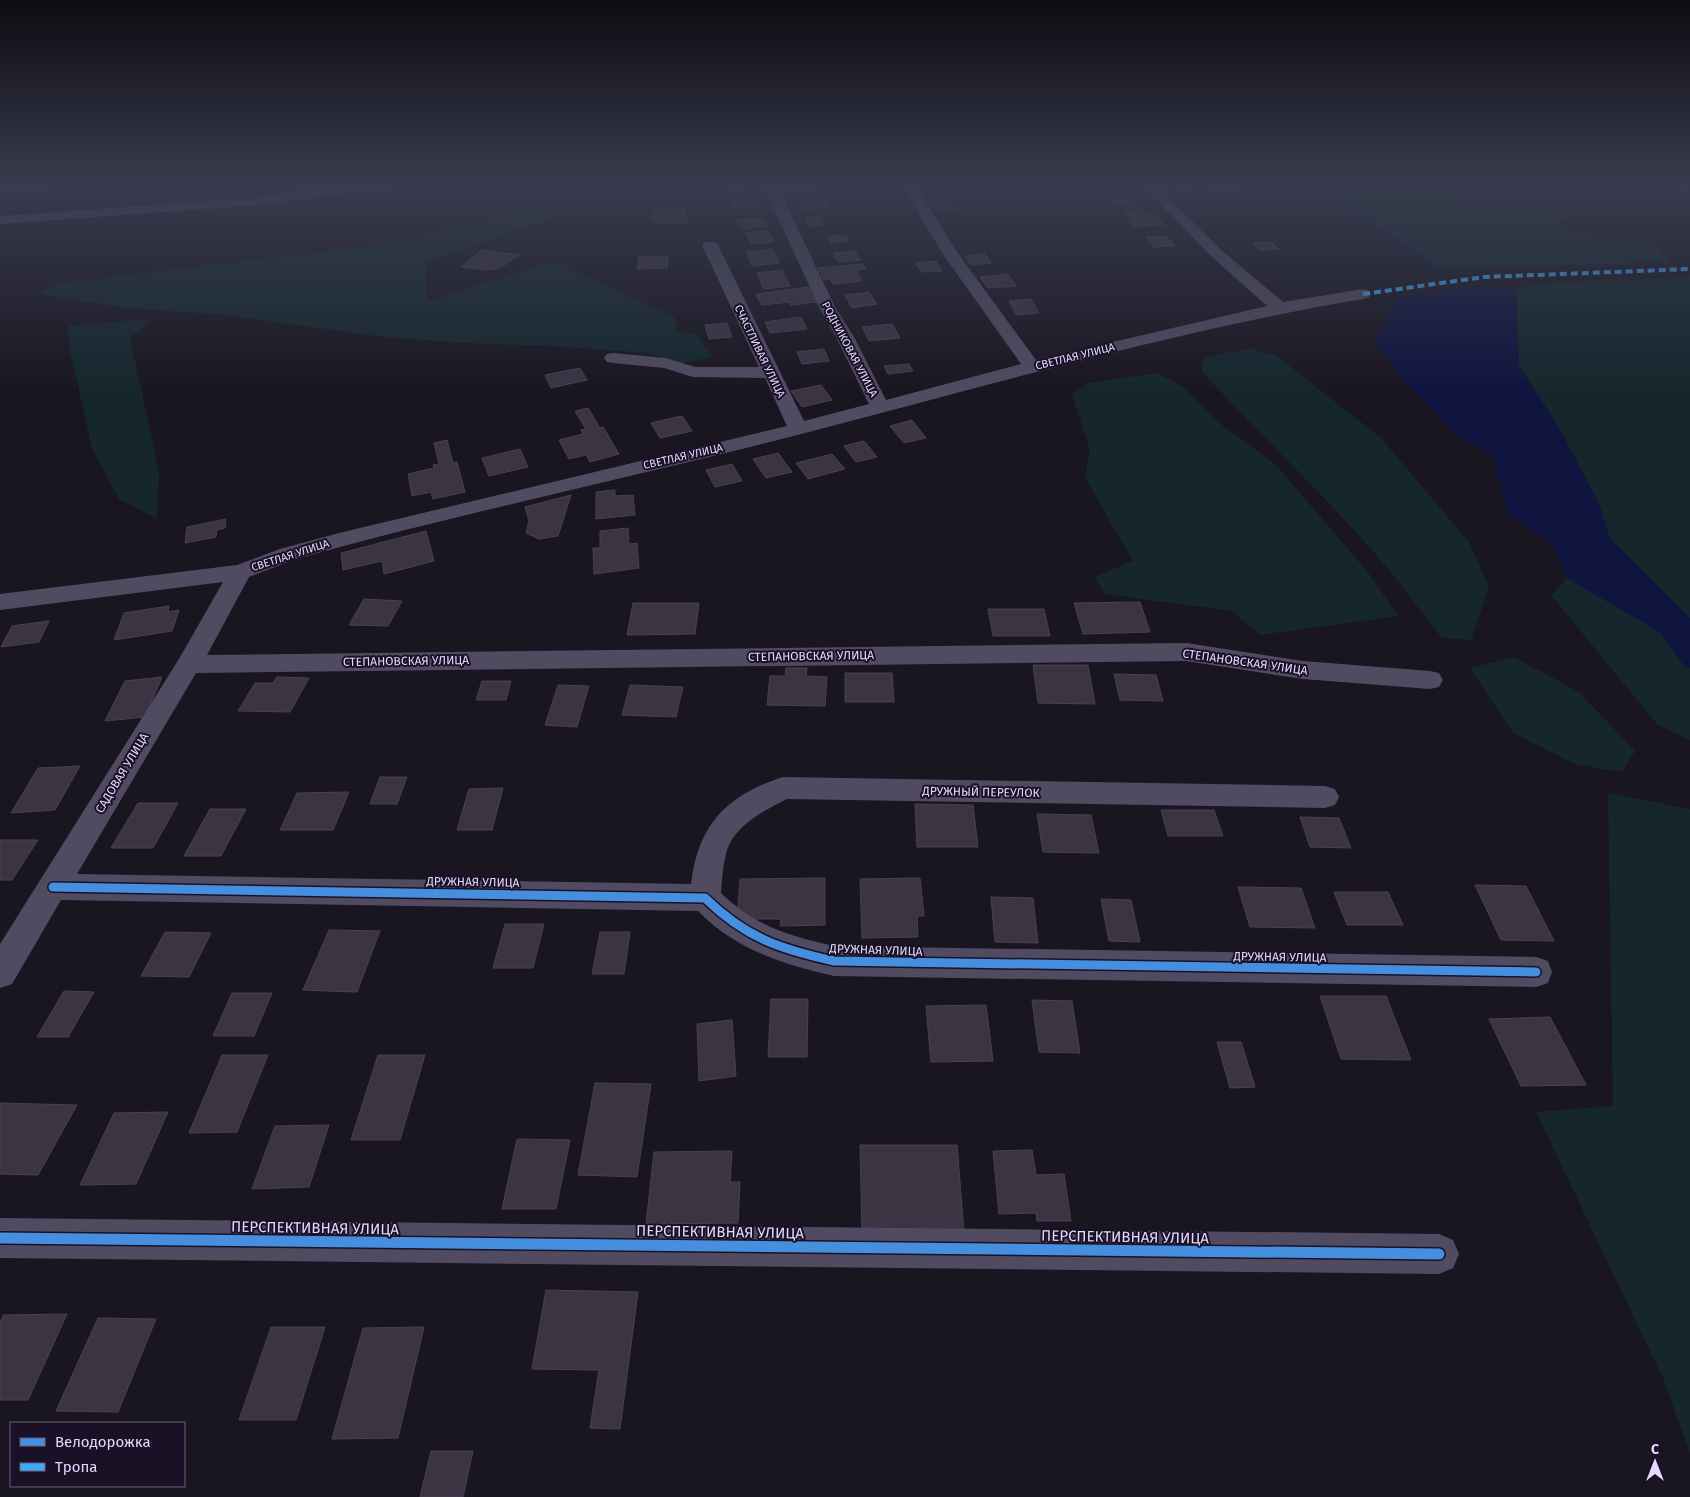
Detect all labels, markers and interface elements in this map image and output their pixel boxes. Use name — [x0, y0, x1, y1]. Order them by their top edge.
street label: РОДНИКОВАЯ УЛИЦА — [819, 299, 881, 400]
street label: СЧАСТЛИВАЯ УЛИЦА — [731, 303, 788, 400]
street label: СВЕТЛАЯ УЛИЦА — [1034, 340, 1117, 373]
street label: СВЕТЛАЯ УЛИЦА — [642, 441, 725, 472]
street label: СВЕТЛАЯ УЛИЦА — [250, 537, 331, 574]
street label: СТЕПАНОВСКАЯ УЛИЦА — [1182, 646, 1309, 678]
street label: СТЕПАНОВСКАЯ УЛИЦА — [748, 648, 874, 664]
street label: СТЕПАНОВСКАЯ УЛИЦА — [343, 653, 469, 669]
street label: САДОВАЯ УЛИЦА — [93, 730, 151, 816]
street label: ДРУЖНЫЙ ПЕРЕУЛОК — [921, 783, 1040, 800]
street label: ДРУЖНАЯ УЛИЦА — [425, 874, 520, 890]
street label: ДРУЖНАЯ УЛИЦА — [828, 941, 923, 959]
street label: ДРУЖНАЯ УЛИЦА — [1232, 949, 1327, 965]
street label: ПЕРСПЕКТИВНАЯ УЛИЦА — [231, 1218, 399, 1238]
street label: ПЕРСПЕКТИВНАЯ УЛИЦА — [636, 1222, 804, 1242]
street label: ПЕРСПЕКТИВНАЯ УЛИЦА — [1041, 1227, 1209, 1247]
legend — [10, 1422, 185, 1487]
text: Велодорожка — [55, 1433, 151, 1451]
north arrow — [1630, 1437, 1680, 1487]
text: С — [1651, 1441, 1659, 1458]
text: Тропа — [55, 1458, 97, 1476]

